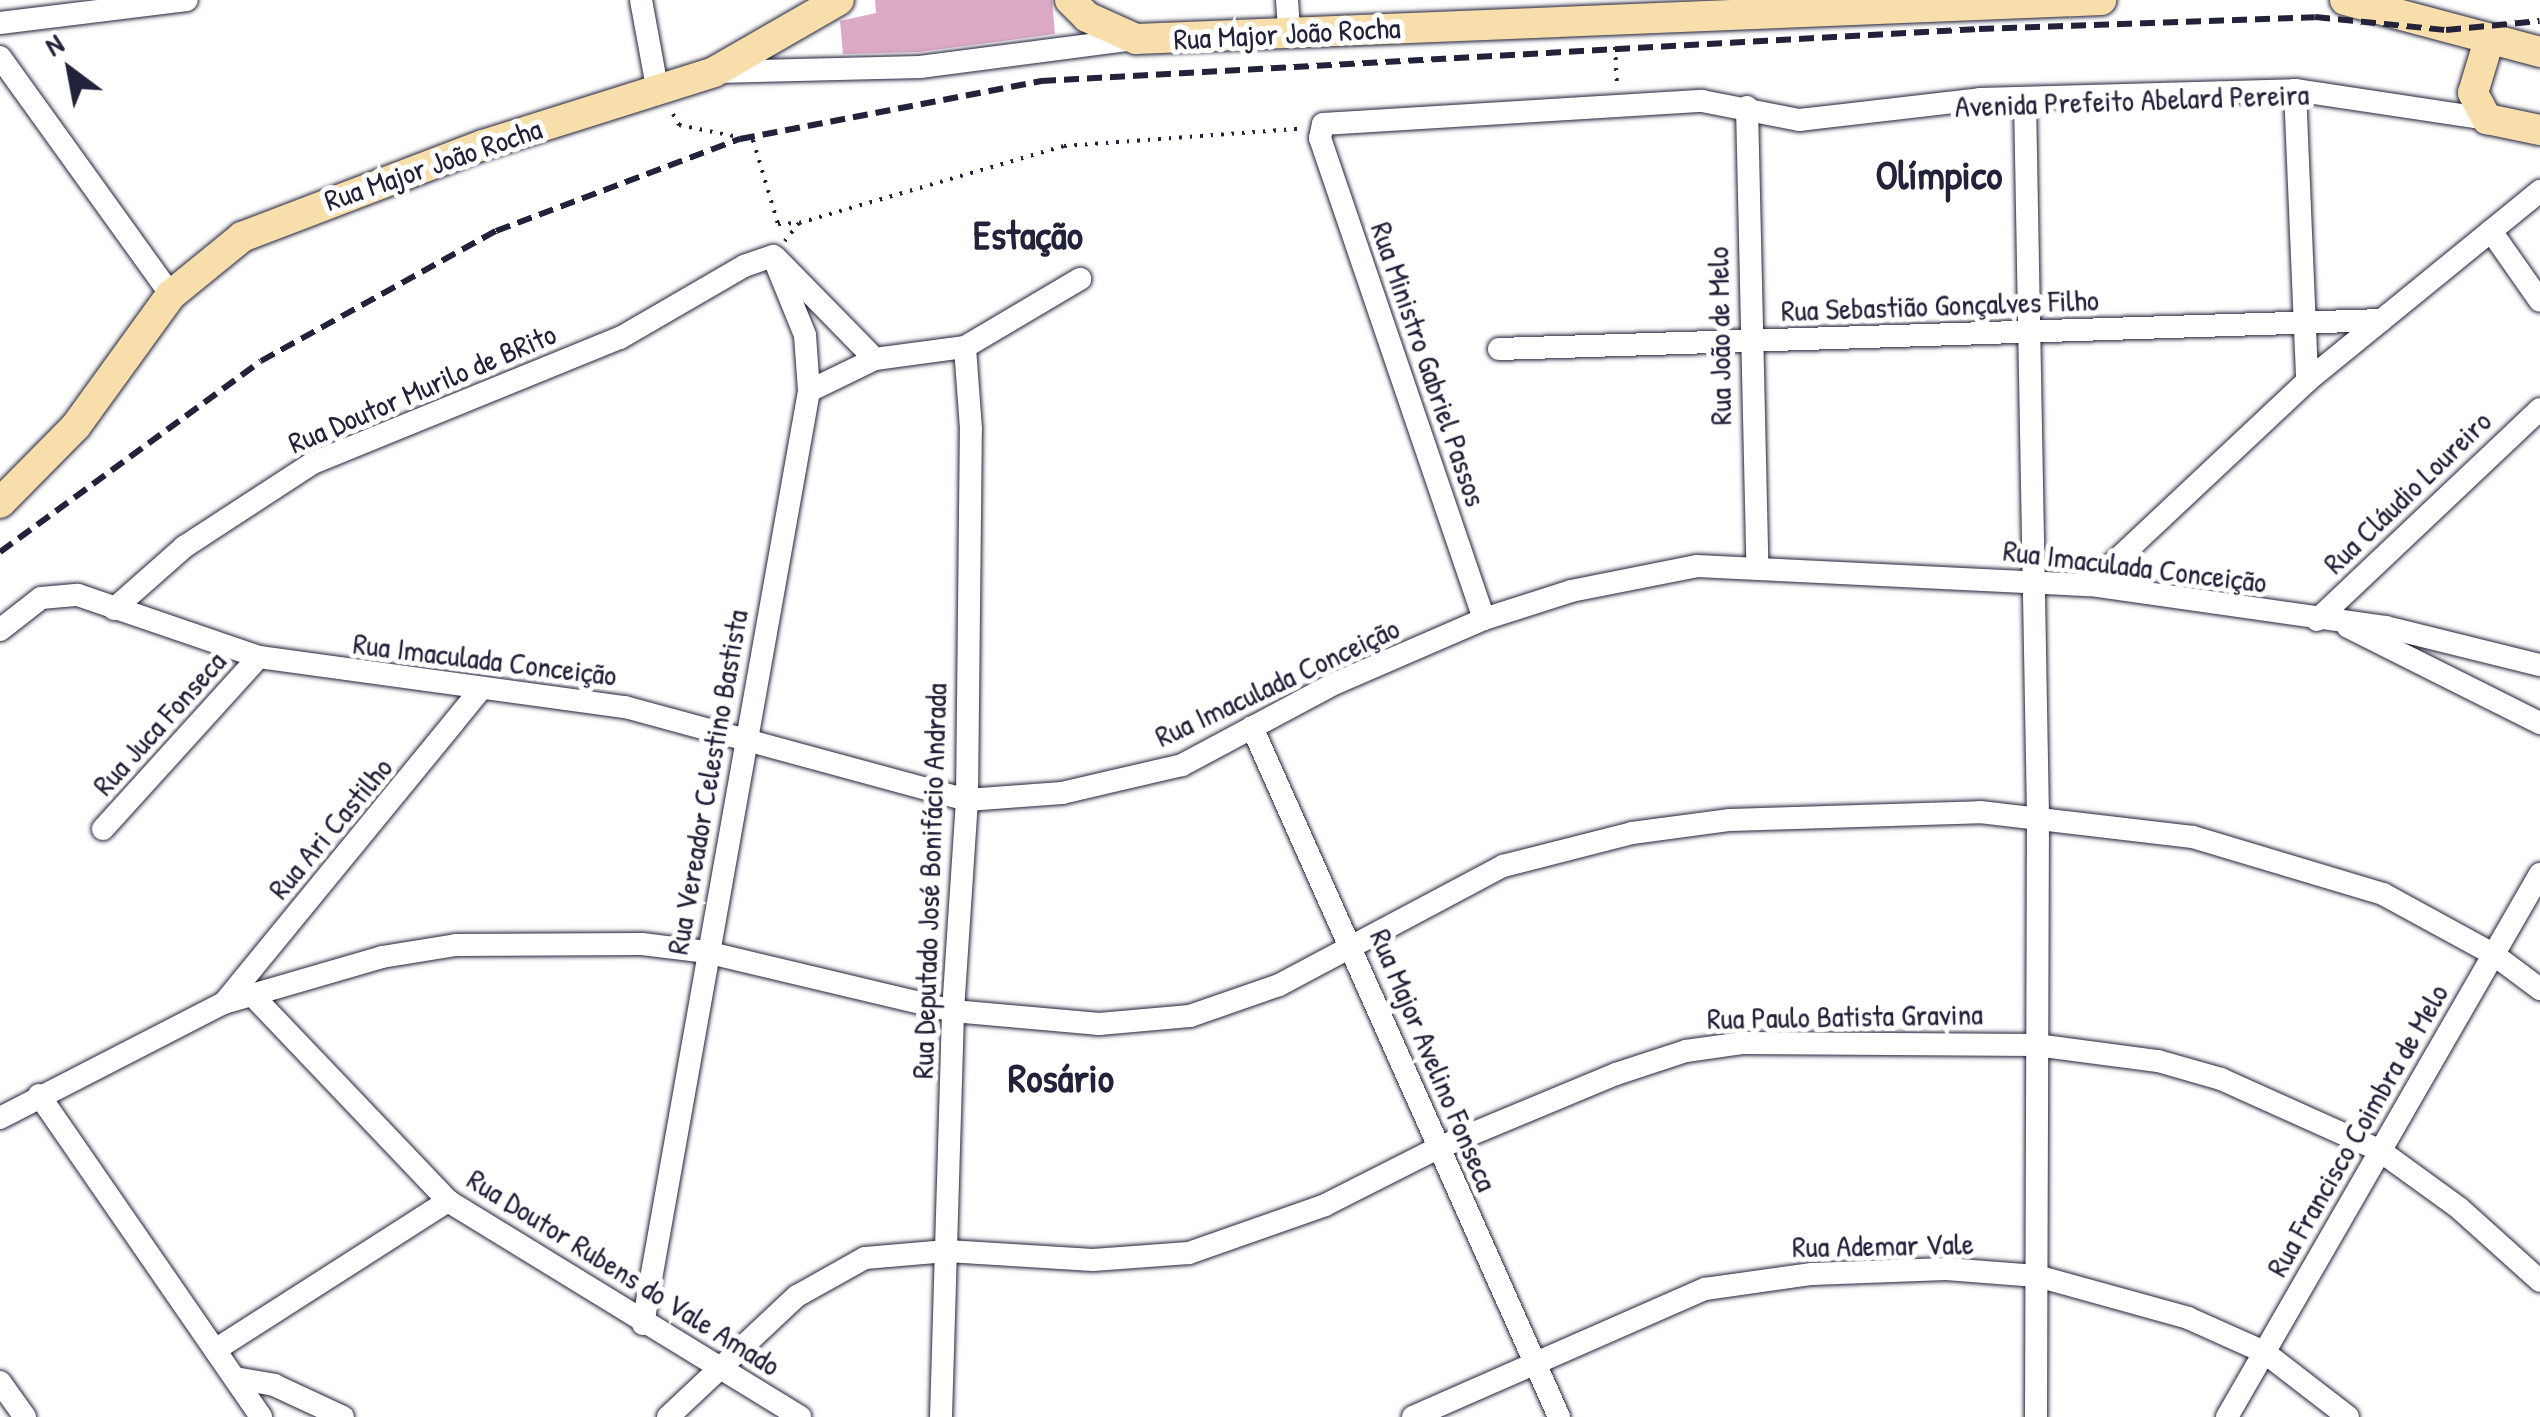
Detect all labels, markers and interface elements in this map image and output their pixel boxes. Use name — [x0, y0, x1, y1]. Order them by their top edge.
street label: Rua Major João Rocha — [1173, 9, 1401, 57]
north arrow — [20, 20, 120, 120]
text: N — [38, 24, 70, 65]
street label: Avenida Prefeito Abelard Pereira — [1954, 76, 2310, 124]
street label: Rua Major João Rocha — [320, 110, 546, 218]
district label: Olímpico — [1876, 150, 2002, 198]
district label: Estação — [973, 210, 1083, 258]
street label: Rua Ministro Gabriel Passos — [1363, 217, 1495, 511]
street label: Rua João de Melo — [1699, 246, 1739, 426]
street label: Rua Sebastião Gonçalves Filho — [1781, 281, 2099, 329]
street label: Rua Doutor Murilo de BRito — [283, 315, 561, 461]
street label: Rua Cláudio Loureiro — [2316, 403, 2498, 581]
street label: Rua Imaculada Conceição — [2001, 532, 2269, 600]
street label: Rua Vereador Celestino Bastista — [659, 607, 755, 957]
street label: Rua Imaculada Conceição — [1149, 610, 1405, 754]
street label: Rua Imaculada Conceição — [351, 625, 619, 693]
street label: Rua Juca Fonseca — [85, 644, 233, 802]
street label: Rua Deputado José Bonifácio Andrada — [904, 683, 954, 1079]
street label: Rua Ari Castilho — [260, 750, 400, 906]
street label: Rua Major Avelino Fonseca — [1363, 924, 1505, 1196]
street label: Rua Francisco Coimbra de Melo — [2259, 977, 2455, 1283]
street label: Rua Paulo Batista Gravina — [1707, 996, 1983, 1036]
district label: Rosário — [1008, 1053, 1114, 1101]
street label: Rua Doutor Rubens do Vale Amado — [461, 1161, 787, 1383]
street label: Rua Ademar Vale — [1792, 1225, 1974, 1265]

